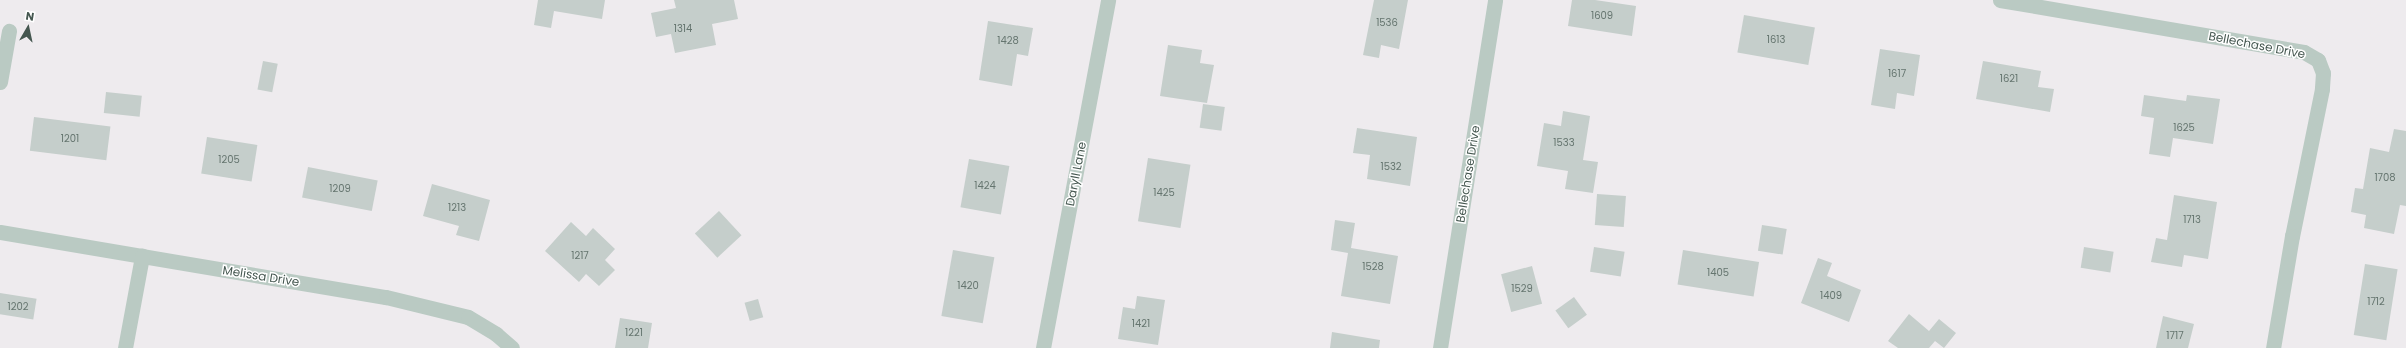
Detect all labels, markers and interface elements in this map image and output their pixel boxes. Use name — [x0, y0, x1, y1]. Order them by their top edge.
north arrow — [8, 8, 48, 48]
text: N — [25, 8, 35, 25]
house number: 1609 — [1591, 10, 1613, 22]
house number: 1536 — [1376, 17, 1398, 29]
house number: 1314 — [674, 23, 692, 35]
street label: Bellechase Drive — [2207, 29, 2307, 61]
house number: 1613 — [1767, 34, 1785, 46]
house number: 1428 — [997, 35, 1019, 47]
house number: 1617 — [1888, 68, 1906, 80]
house number: 1621 — [2000, 73, 2018, 85]
house number: 1625 — [2173, 122, 2195, 134]
street label: Bellechase Drive — [1453, 124, 1483, 224]
house number: 1201 — [61, 133, 79, 145]
house number: 1533 — [1553, 137, 1575, 149]
street label: Daryll Lane — [1063, 141, 1089, 207]
house number: 1205 — [218, 154, 240, 166]
house number: 1532 — [1380, 161, 1402, 173]
house number: 1708 — [2374, 172, 2396, 184]
house number: 1424 — [974, 180, 996, 192]
house number: 1209 — [329, 183, 351, 195]
house number: 1425 — [1153, 187, 1175, 199]
house number: 1213 — [448, 202, 466, 214]
house number: 1713 — [2183, 214, 2201, 226]
house number: 1217 — [571, 250, 589, 262]
house number: 1528 — [1362, 261, 1384, 273]
street label: Melissa Drive — [222, 263, 300, 289]
house number: 1405 — [1707, 267, 1729, 279]
house number: 1420 — [957, 280, 979, 292]
house number: 1529 — [1511, 283, 1533, 295]
house number: 1409 — [1820, 290, 1842, 302]
house number: 1712 — [2367, 296, 2385, 308]
house number: 1202 — [8, 301, 28, 313]
house number: 1421 — [1132, 318, 1150, 330]
house number: 1221 — [625, 327, 643, 339]
house number: 1717 — [2166, 330, 2184, 342]

